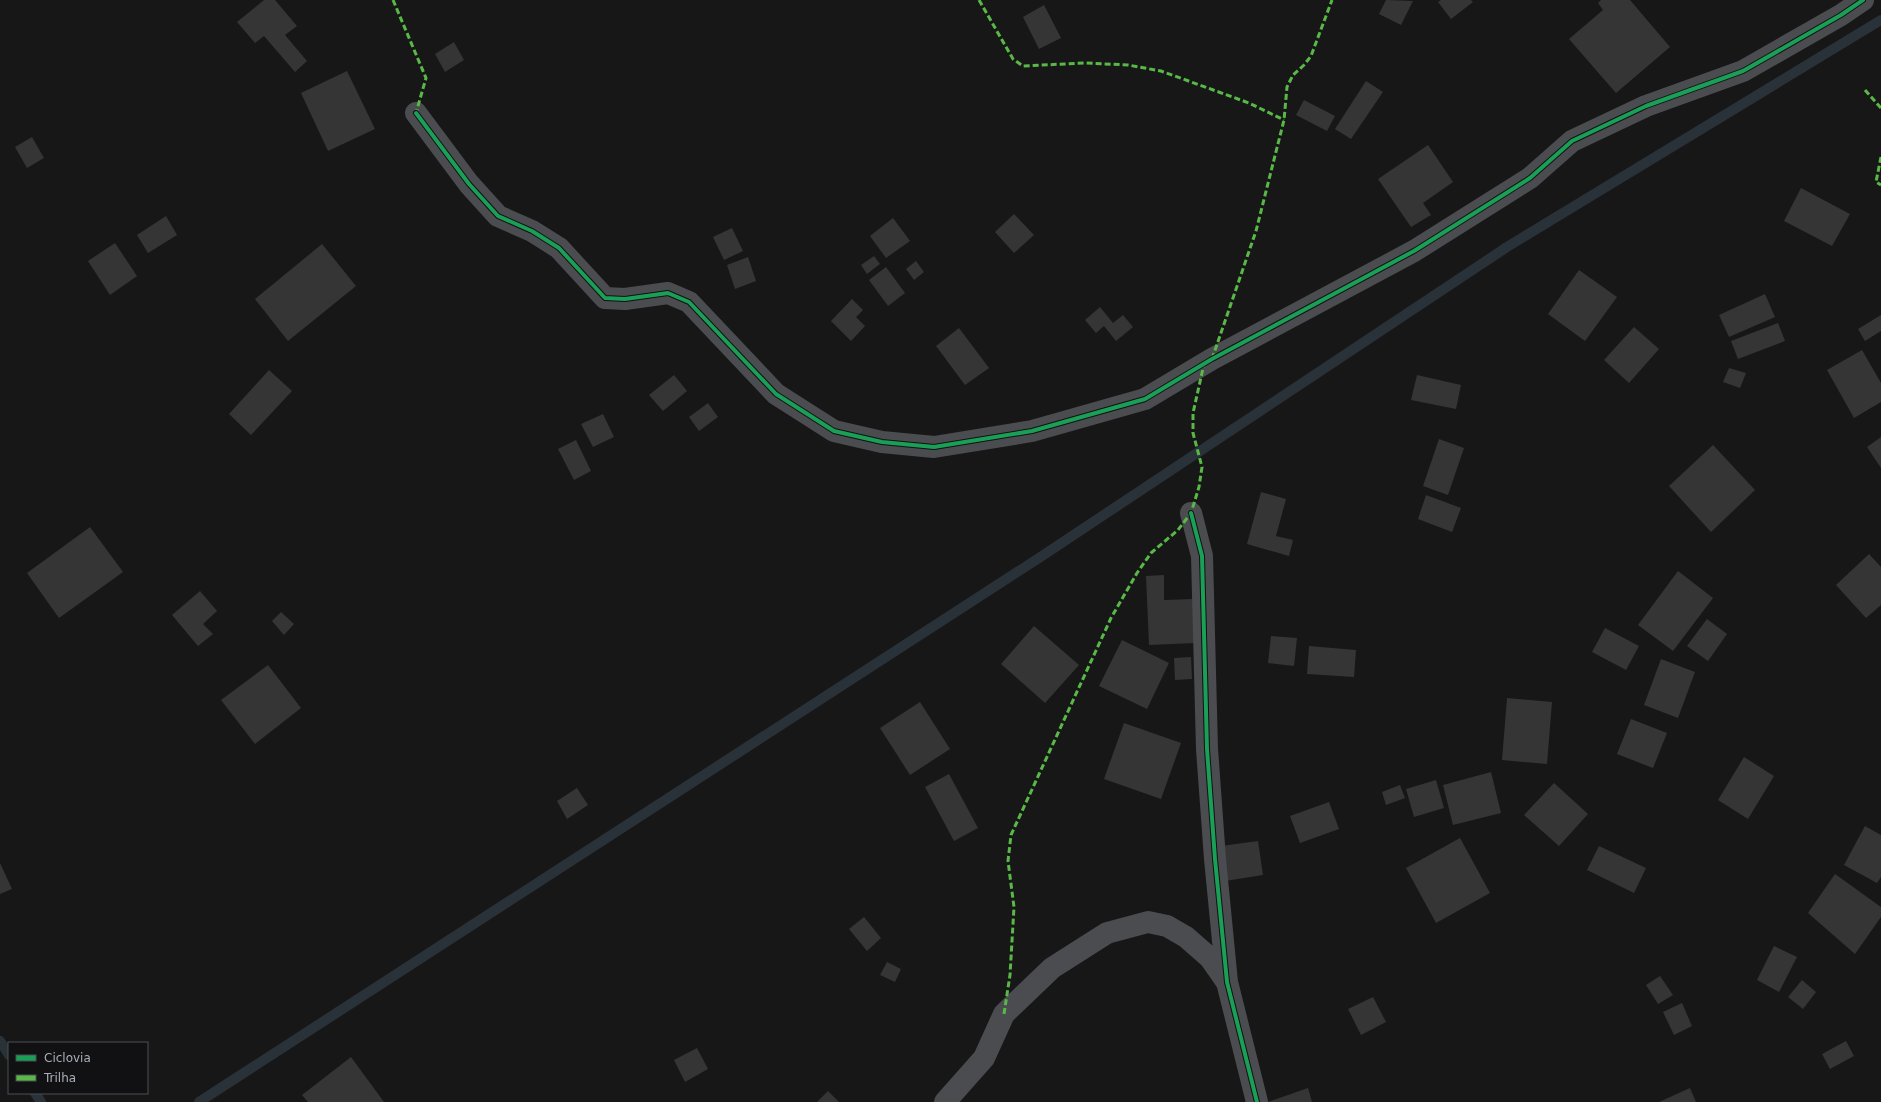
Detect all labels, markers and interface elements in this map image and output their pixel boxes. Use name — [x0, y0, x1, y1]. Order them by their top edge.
legend — [8, 1042, 148, 1094]
text: Ciclovia — [44, 1051, 91, 1065]
text: Trilha — [43, 1071, 76, 1085]

